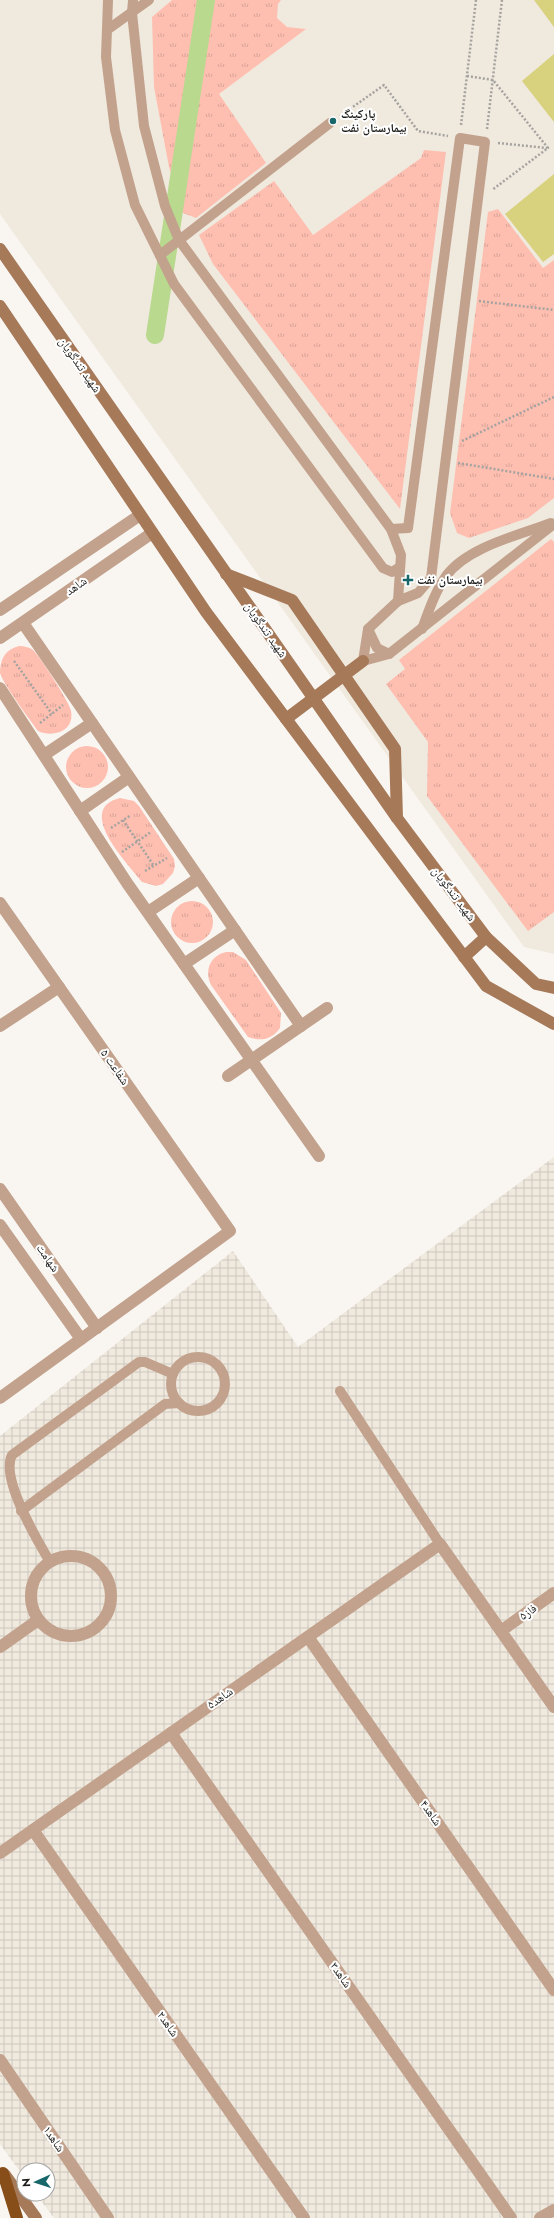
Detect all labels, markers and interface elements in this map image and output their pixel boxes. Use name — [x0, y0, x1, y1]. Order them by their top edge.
place label: پارکینگ بیمارستان نفت — [341, 105, 407, 137]
marker: پارکینگ بیمارستان نفت — [328, 116, 338, 126]
street label: شهید تندگویان — [54, 334, 106, 397]
place label: بیمارستان نفت — [417, 571, 483, 589]
street label: شاهد — [62, 572, 91, 600]
marker: بیمارستان نفت — [402, 574, 414, 586]
street label: شهید تندگویان — [240, 599, 292, 662]
street label: شهید تندگویان — [428, 863, 481, 925]
street label: شفاعت ۵ — [96, 1045, 134, 1089]
street label: شهامت — [32, 1240, 64, 1276]
street label: فاز۵ — [515, 1599, 541, 1625]
street label: شاهد۵ — [203, 1683, 237, 1713]
street label: شاهد۴ — [416, 1796, 446, 1830]
street label: شاهد۳ — [326, 1958, 356, 1992]
street label: شاهد۲ — [153, 2007, 183, 2041]
street label: شاهد۱ — [39, 2122, 69, 2156]
north arrow — [16, 2162, 56, 2202]
text: N — [18, 2178, 34, 2187]

